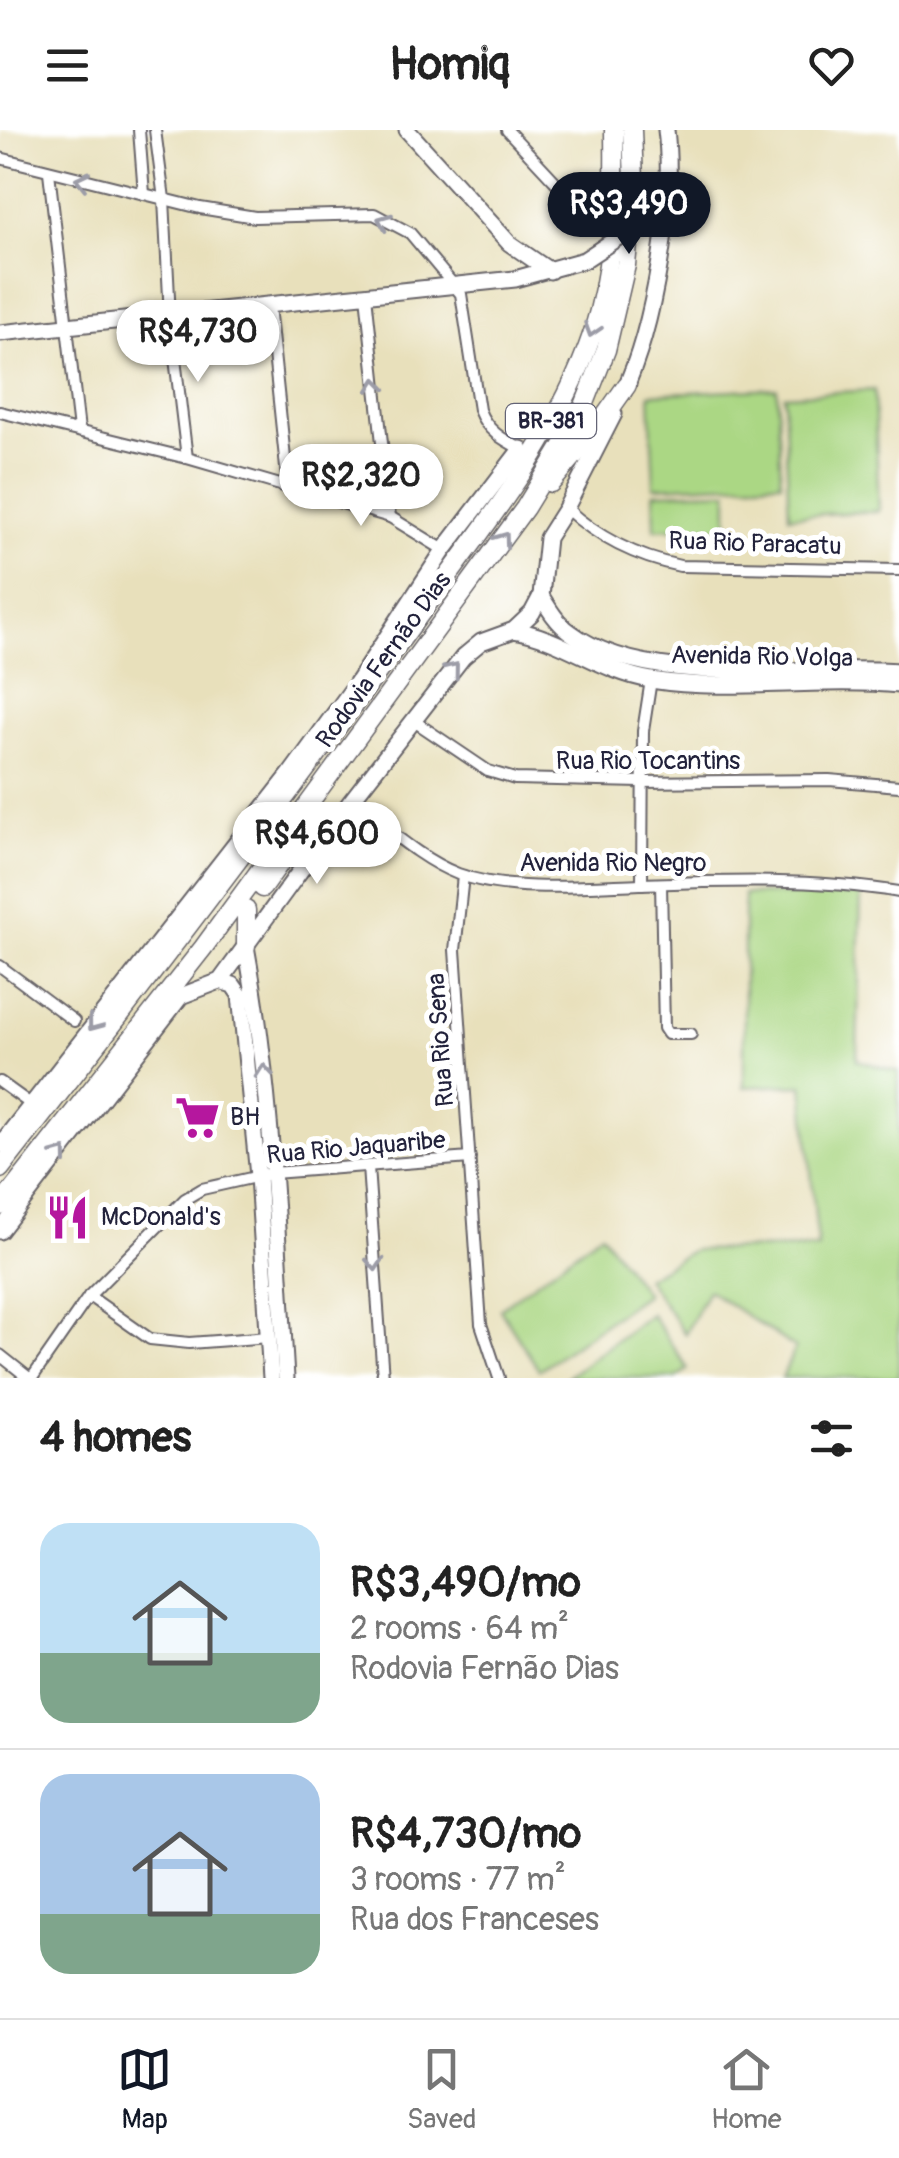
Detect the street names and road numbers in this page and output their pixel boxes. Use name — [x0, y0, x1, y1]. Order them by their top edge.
road number: BR-381 — [506, 404, 596, 438]
street label: Rua Rio Paracatu — [668, 525, 842, 563]
street label: Rodovia Fernão Dias — [310, 566, 458, 754]
street label: Avenida Rio Volga — [671, 640, 853, 674]
street label: Rua Rio Tocantins — [556, 746, 740, 777]
street label: Avenida Rio Negro — [519, 848, 707, 879]
street label: Rua Rio Sena — [421, 972, 461, 1108]
street label: Rua Rio Jaquaribe — [265, 1125, 447, 1171]

